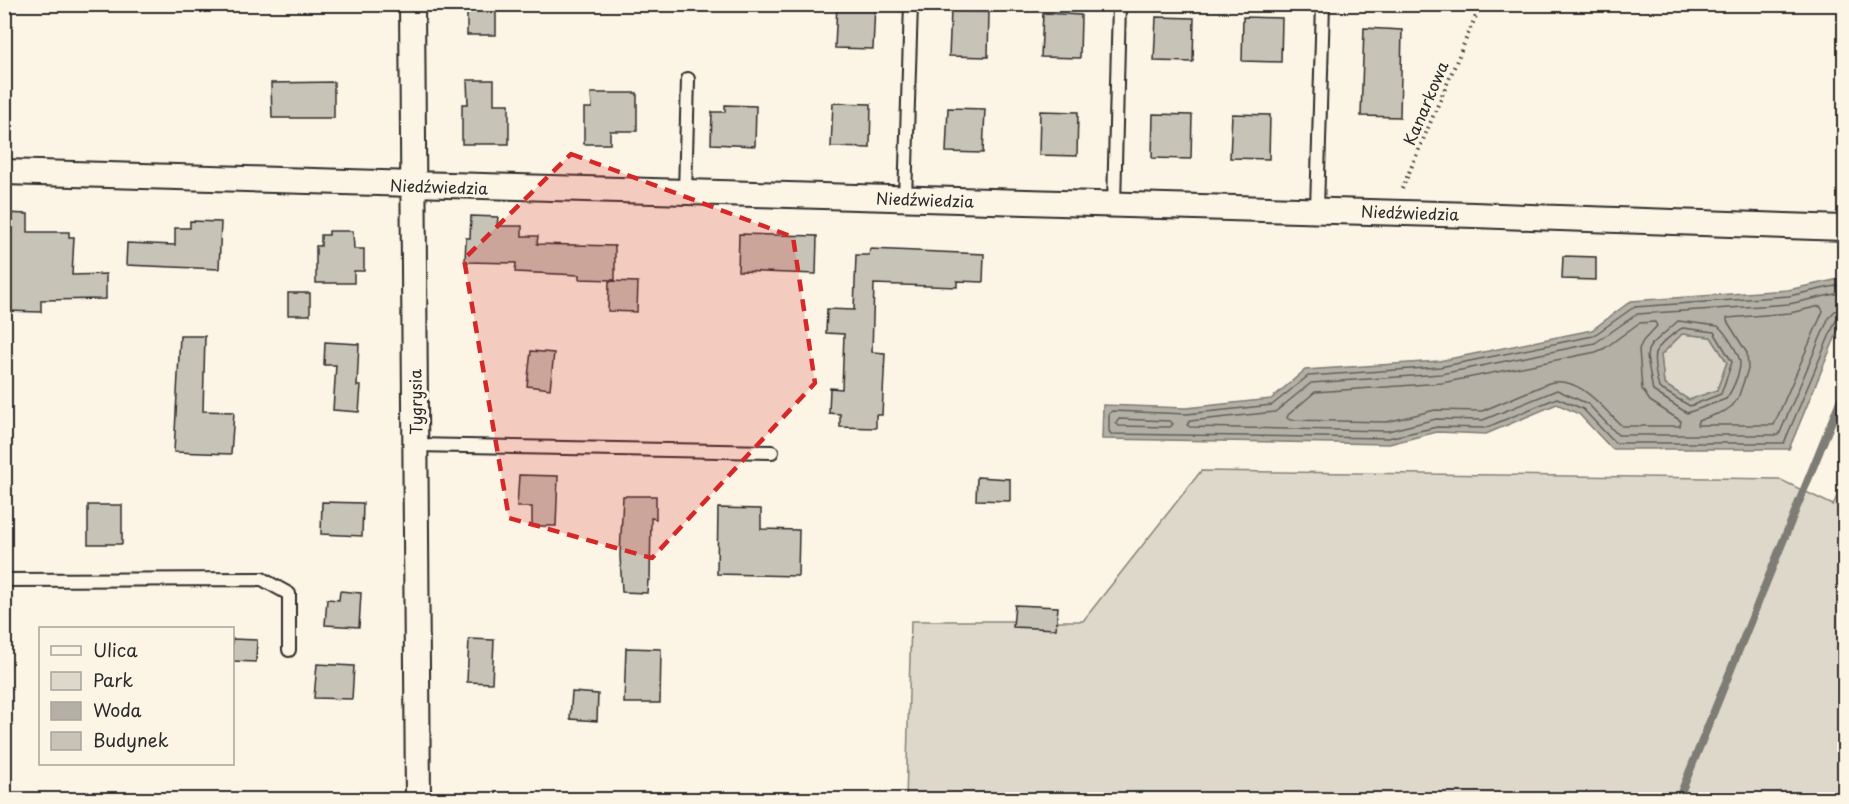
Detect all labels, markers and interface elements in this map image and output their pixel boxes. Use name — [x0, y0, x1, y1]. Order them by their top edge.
street label: Kanarkowa — [1397, 57, 1454, 149]
street label: Niedźwiedzia — [389, 172, 489, 200]
street label: Niedźwiedzia — [875, 185, 975, 213]
street label: Niedźwiedzia — [1360, 198, 1460, 226]
street label: Tygrysia — [402, 369, 428, 435]
legend — [39, 627, 234, 765]
text: Ulica — [93, 636, 138, 663]
text: Park — [93, 666, 133, 693]
text: Woda — [93, 696, 142, 723]
text: Budynek — [93, 726, 169, 753]

